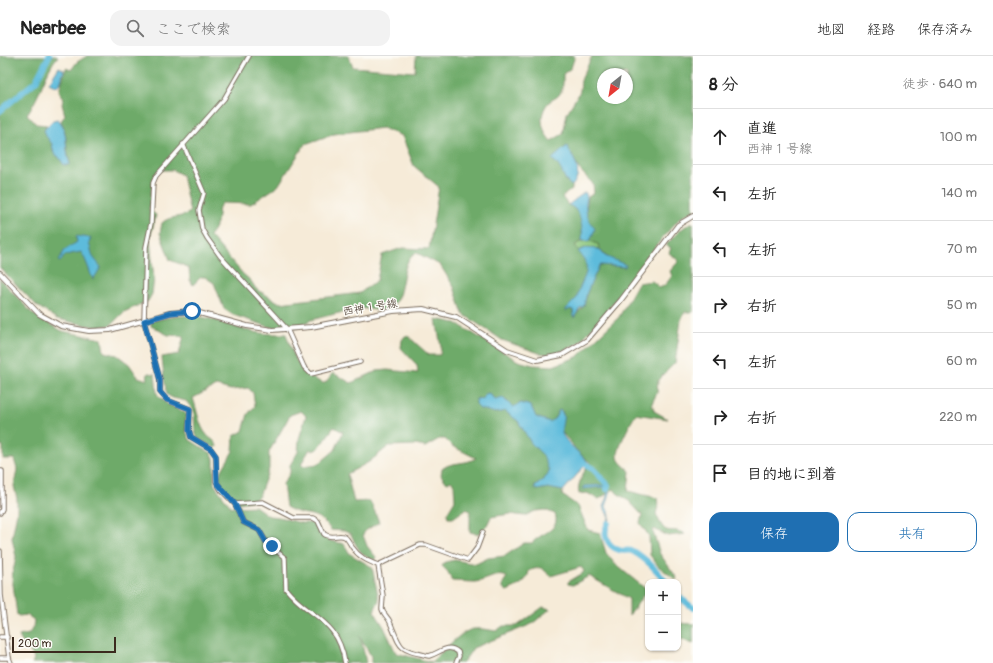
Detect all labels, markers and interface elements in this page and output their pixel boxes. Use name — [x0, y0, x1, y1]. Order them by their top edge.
search box — [110, 10, 390, 46]
text: Nearbee — [20, 16, 86, 40]
icon: search — [124, 17, 146, 39]
text: ここで検索 — [156, 20, 231, 39]
text: 地図 — [817, 21, 845, 38]
text: 経路 — [867, 21, 895, 38]
text: 保存済み — [917, 21, 973, 38]
north arrow — [597, 68, 633, 104]
text: 8 分 — [709, 74, 738, 95]
text: 徒歩 · 640 m — [903, 76, 977, 92]
text: 直進 — [747, 119, 777, 138]
icon: ahead — [709, 126, 731, 148]
text: 100 m — [940, 129, 977, 145]
text: 西神１号線 — [747, 141, 812, 157]
icon: left — [709, 182, 731, 204]
text: 左折 — [747, 185, 777, 204]
text: 140 m — [941, 185, 977, 201]
icon: left — [709, 238, 731, 260]
text: 左折 — [747, 241, 777, 260]
text: 70 m — [947, 241, 977, 257]
icon: right — [709, 294, 731, 316]
street label: 西神１号線 — [342, 297, 398, 318]
text: 右折 — [747, 297, 777, 316]
text: 50 m — [947, 297, 977, 313]
route start — [183, 302, 201, 320]
icon: left — [709, 350, 731, 372]
text: 左折 — [747, 353, 777, 372]
text: 60 m — [946, 353, 977, 369]
icon: right — [709, 406, 731, 428]
text: 右折 — [747, 409, 777, 428]
text: 220 m — [939, 409, 977, 425]
icon: arrive — [709, 462, 731, 484]
text: 目的地に到着 — [747, 465, 837, 484]
button: 保存 — [709, 512, 839, 552]
button: 共有 — [847, 512, 977, 552]
route end — [263, 537, 281, 555]
map controls — [645, 579, 681, 651]
button: + — [645, 579, 681, 615]
button: − — [645, 615, 681, 651]
scale bar — [12, 635, 116, 654]
text: 200 m — [18, 637, 51, 650]

